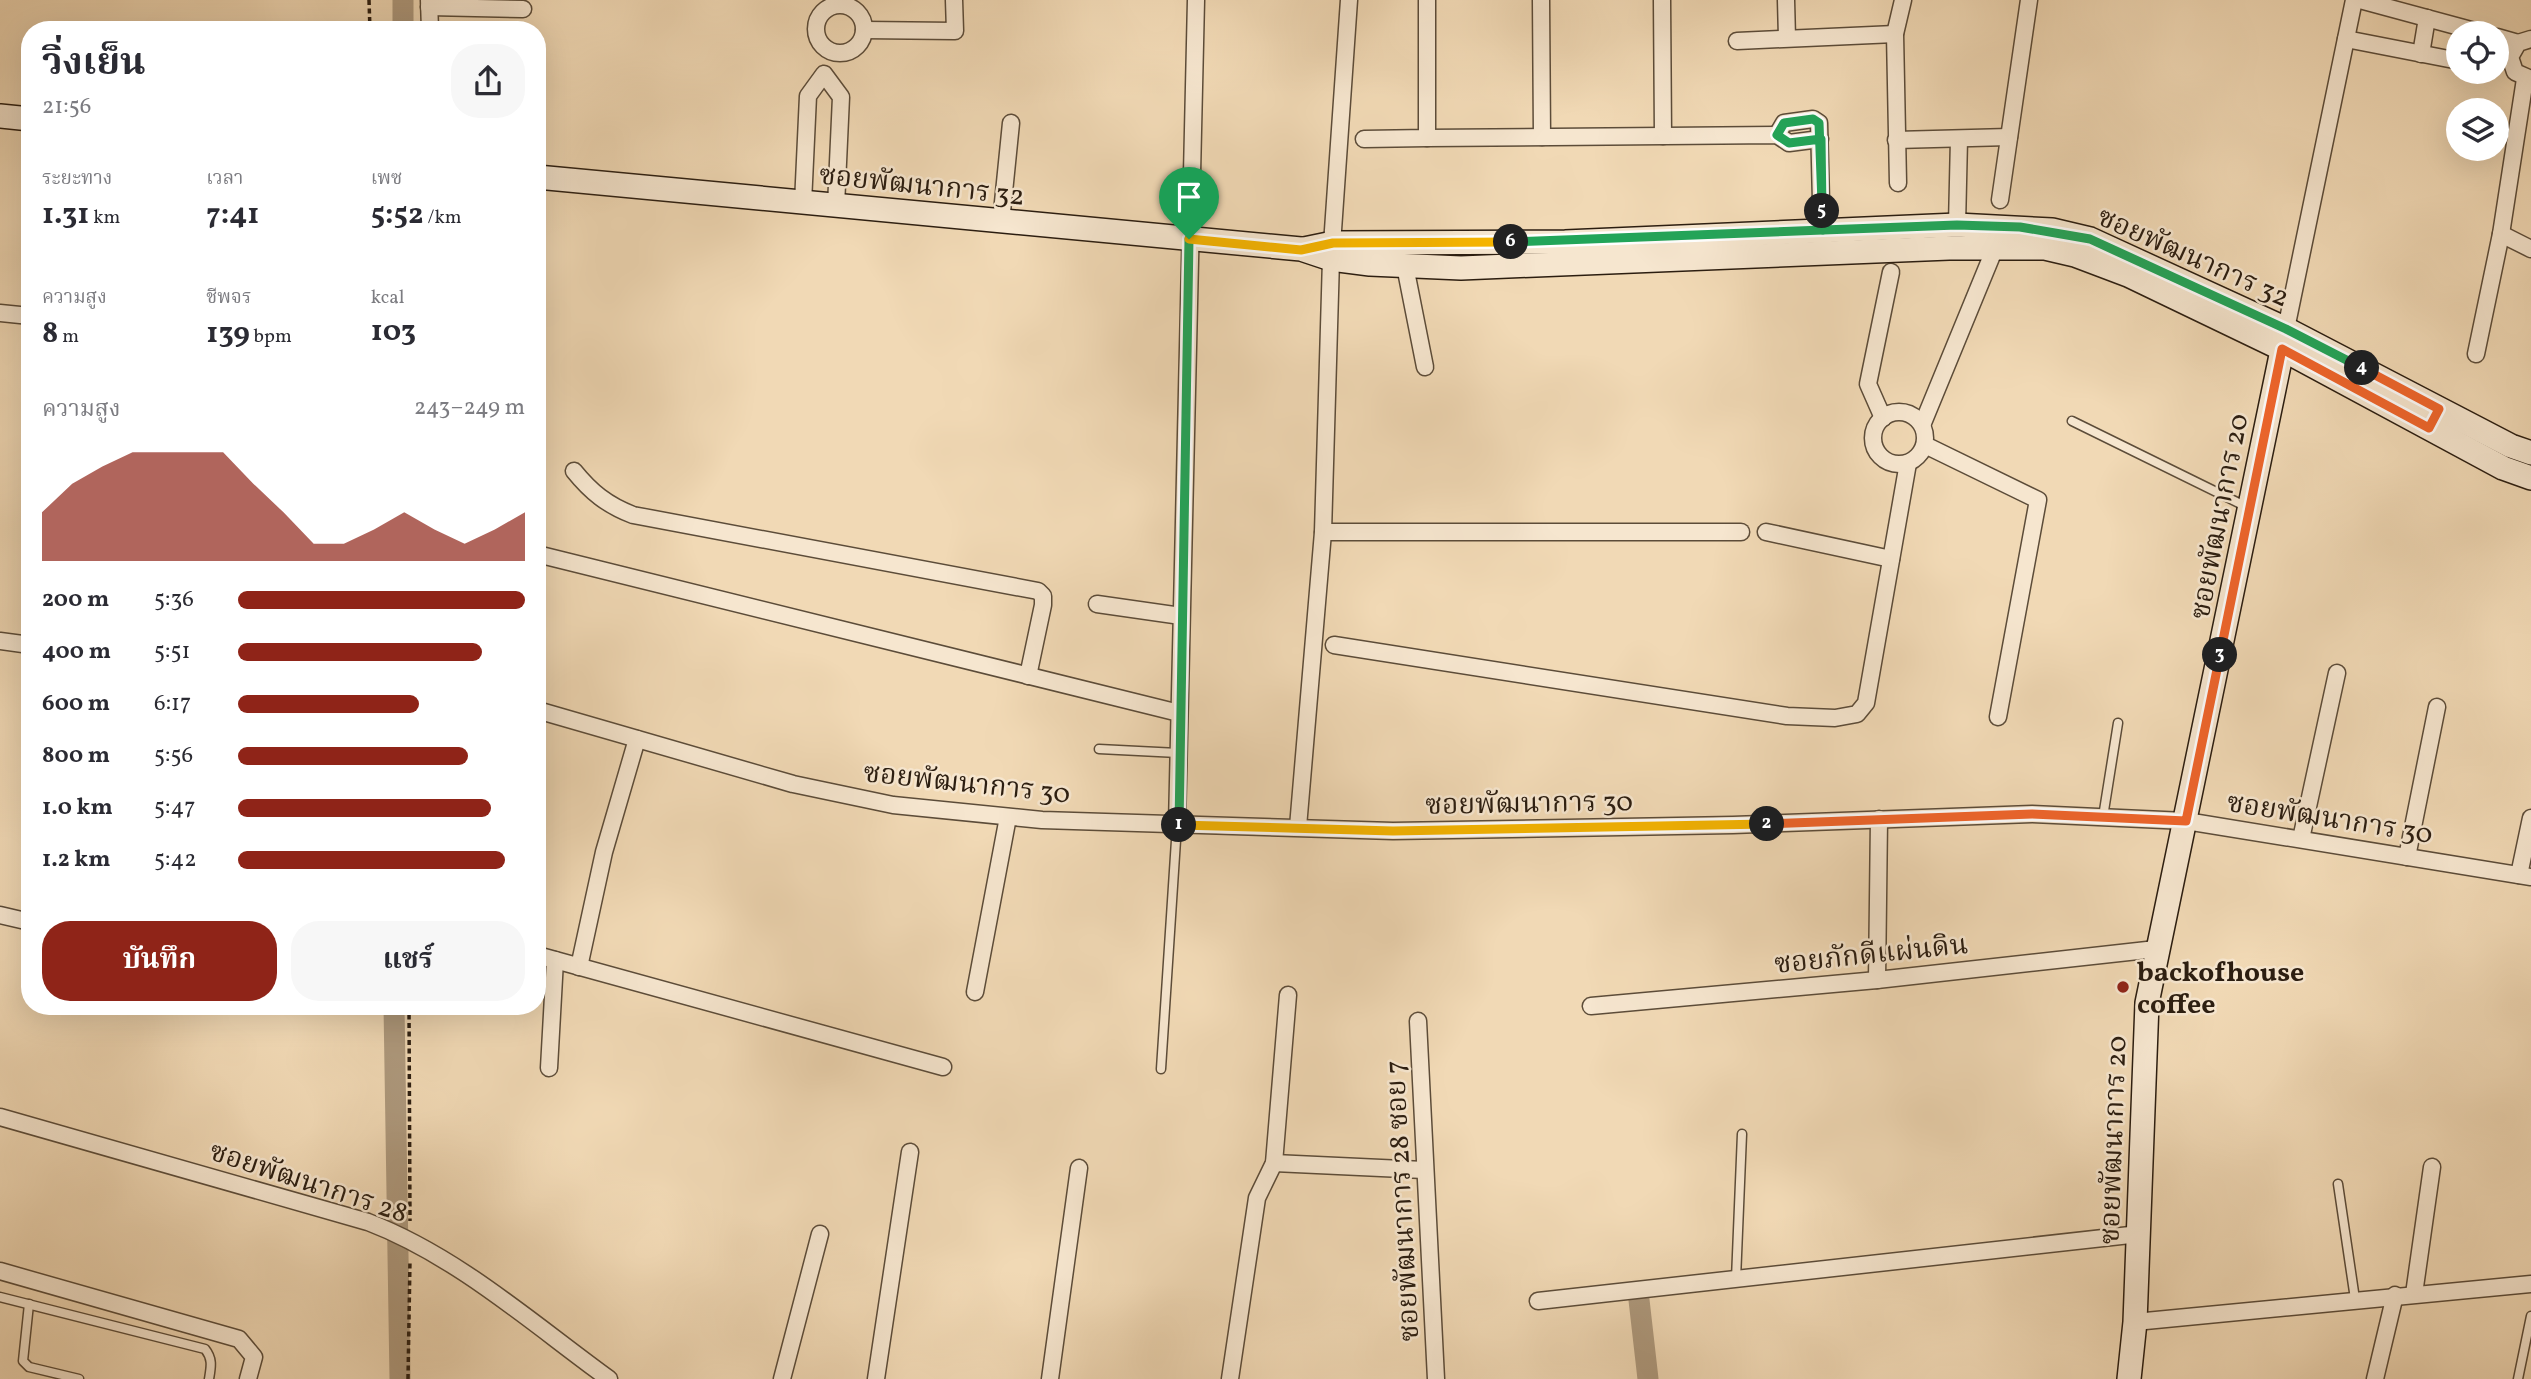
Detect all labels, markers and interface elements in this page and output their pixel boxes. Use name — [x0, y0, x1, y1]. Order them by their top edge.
map controls — [2446, 21, 2509, 161]
button: locate — [2446, 21, 2509, 84]
text: วิ่งเย็น — [42, 38, 146, 91]
button: share — [451, 44, 525, 118]
text: 21:56 — [42, 91, 91, 123]
button: layers — [2446, 98, 2509, 161]
street label: ซอยพัฒนาการ 32 — [817, 156, 1027, 217]
text: ระยะทาง — [42, 166, 112, 192]
text: เวลา — [206, 166, 243, 192]
text: เพซ — [371, 166, 402, 192]
pin — [1159, 167, 1219, 239]
icon: arrive — [1170, 178, 1208, 216]
text: 1.31 — [42, 194, 89, 236]
text: 7:41 — [206, 194, 259, 236]
text: 5:52 — [371, 194, 424, 236]
pin: 5 — [1804, 194, 1840, 228]
text: 5 — [1817, 197, 1826, 223]
street label: ซอยพัฒนาการ 32 — [2091, 198, 2295, 318]
text: km — [89, 205, 120, 231]
text: /km — [424, 205, 462, 231]
pin: 6 — [1494, 224, 1528, 260]
text: 6 — [1505, 228, 1516, 254]
text: ความสูง — [42, 285, 107, 311]
text: ชีพจร — [206, 285, 251, 311]
text: kcal — [371, 285, 404, 311]
text: 103 — [371, 311, 416, 353]
text: 8 — [42, 313, 58, 355]
text: 139 — [206, 313, 250, 355]
text: m — [58, 324, 79, 350]
text: bpm — [250, 324, 292, 350]
pin: 4 — [2344, 350, 2380, 386]
text: 4 — [2356, 354, 2367, 380]
text: 243–249 m — [414, 392, 525, 424]
text: ความสูง — [42, 394, 120, 426]
street label: ซอยพัฒนาการ 20 — [2181, 410, 2260, 623]
text: 200 m — [42, 584, 109, 616]
text: 5:36 — [154, 584, 194, 616]
text: 400 m — [42, 636, 111, 668]
text: 5:51 — [154, 636, 190, 668]
pin: 3 — [2202, 638, 2238, 672]
text: 3 — [2215, 641, 2224, 667]
text: 600 m — [42, 688, 110, 720]
text: 6:17 — [154, 688, 191, 720]
text: 800 m — [42, 740, 110, 772]
text: 5:56 — [154, 740, 193, 772]
street label: ซอยพัฒนาการ 30 — [861, 754, 1072, 815]
street label: ซอยพัฒนาการ 30 — [1425, 783, 1633, 826]
street label: ซอยพัฒนาการ 30 — [2224, 784, 2435, 855]
text: 1.0 km — [42, 792, 113, 824]
text: 5:47 — [154, 792, 195, 824]
pin: 2 — [1750, 806, 1784, 842]
pin: 1 — [1162, 808, 1196, 842]
text: 2 — [1762, 810, 1771, 836]
text: 1 — [1175, 811, 1182, 837]
text: 1.2 km — [42, 844, 111, 876]
text: 5:42 — [154, 844, 197, 876]
button: บันทึก — [42, 921, 277, 1001]
button: แชร์ — [291, 921, 525, 1001]
street label: ซอยภักดีแผ่นดิน — [1772, 926, 1970, 985]
place label: backofhouse coffee — [2137, 954, 2304, 1025]
marker: backofhouse coffee — [2115, 979, 2131, 995]
street label: ซอยพัฒนาการ 20 — [2091, 1035, 2138, 1245]
street label: ซอยพัฒนาการ 28 ซอย 7 — [1377, 1059, 1430, 1342]
street label: ซอยพัฒนาการ 28 — [204, 1133, 412, 1234]

